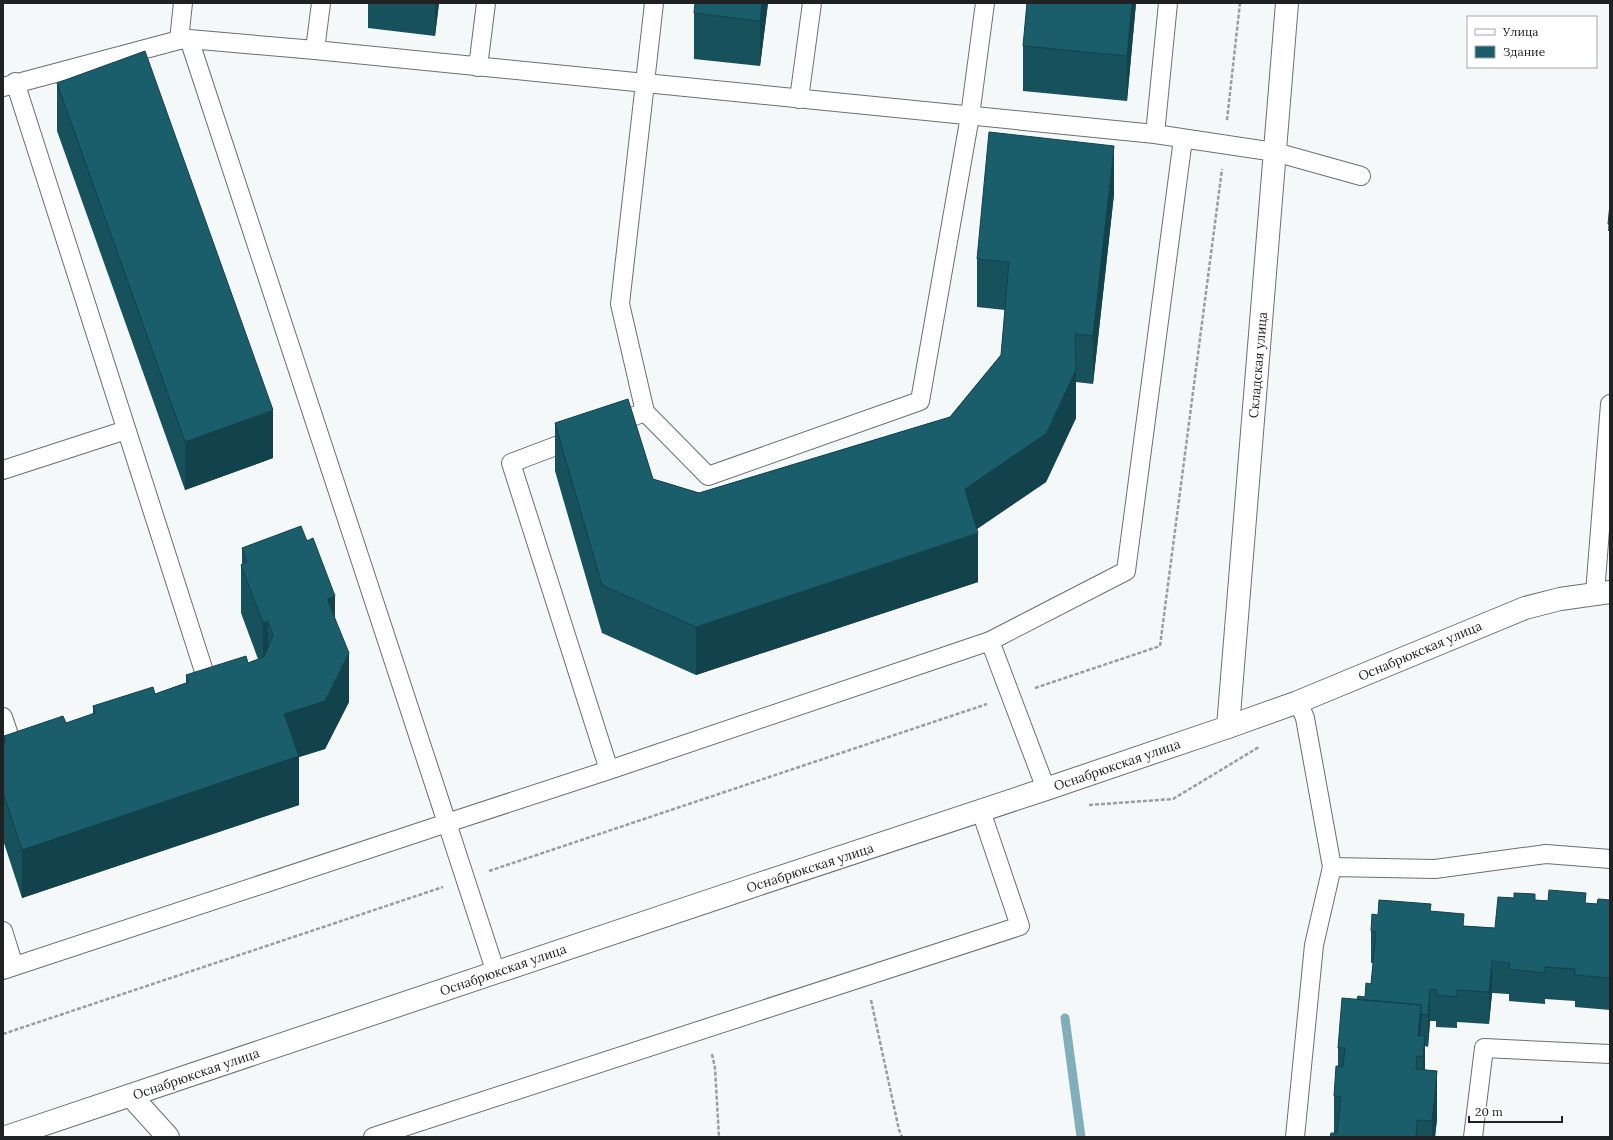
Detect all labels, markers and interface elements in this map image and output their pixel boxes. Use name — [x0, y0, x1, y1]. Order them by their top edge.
legend — [1467, 16, 1597, 68]
text: Улица — [1502, 24, 1539, 39]
text: Здание — [1503, 44, 1546, 59]
street label: Складская улица — [1245, 311, 1271, 419]
street label: Оснабрюкская улица — [1356, 617, 1485, 685]
street label: Оснабрюкская улица — [1051, 735, 1183, 795]
street label: Оснабрюкская улица — [744, 839, 876, 897]
street label: Оснабрюкская улица — [437, 940, 569, 1000]
street label: Оснабрюкская улица — [130, 1044, 262, 1104]
scale bar — [1469, 1098, 1562, 1124]
text: 20 m — [1475, 1104, 1503, 1119]

